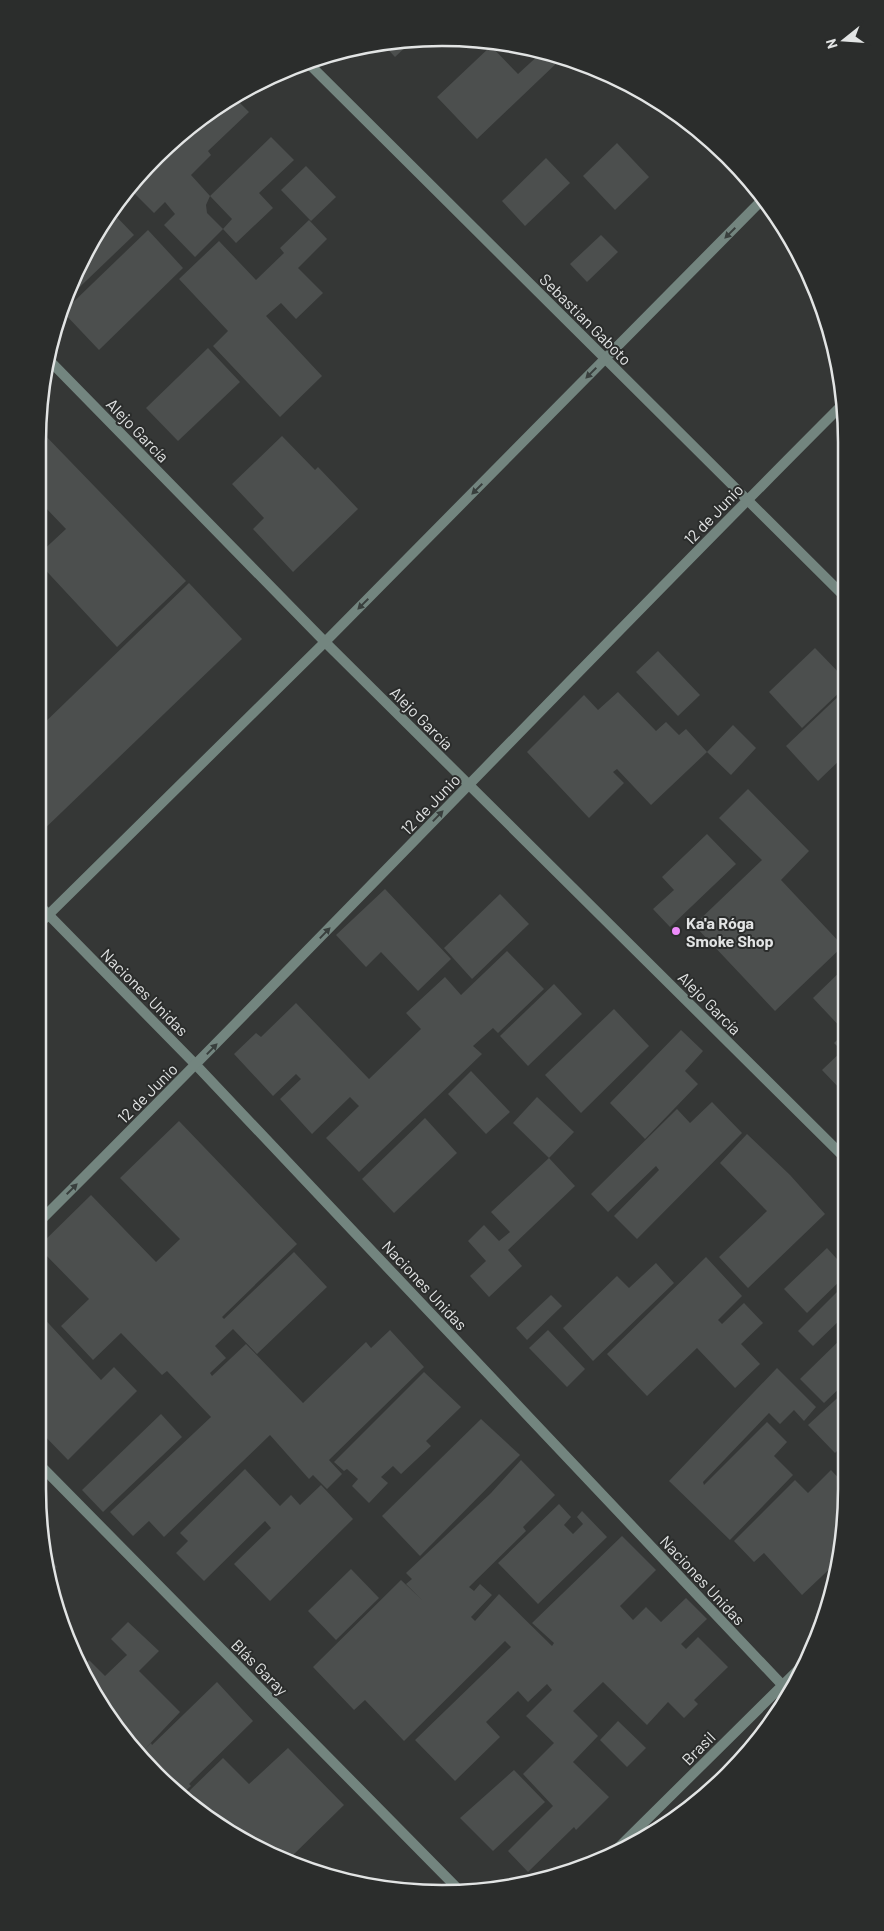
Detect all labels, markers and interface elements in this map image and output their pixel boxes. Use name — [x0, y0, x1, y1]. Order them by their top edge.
north arrow — [819, 15, 869, 65]
text: N — [822, 37, 841, 51]
one-way arrow — [724, 227, 736, 239]
street label: Sebastian Gaboto — [536, 269, 636, 369]
one-way arrow — [586, 367, 598, 379]
street label: Alejo García — [103, 394, 173, 466]
street label: 12 de Junio — [679, 480, 747, 548]
one-way arrow — [471, 483, 483, 495]
one-way arrow — [357, 598, 369, 610]
street label: Alejo García — [387, 683, 457, 753]
street label: 12 de Junio — [396, 770, 464, 838]
one-way arrow — [432, 811, 444, 823]
place label: Ka'a Róga Smoke Shop — [686, 913, 774, 950]
marker: Ka'a Róga Smoke Shop — [670, 925, 682, 937]
one-way arrow — [319, 927, 331, 939]
street label: Naciones Unidas — [97, 944, 193, 1040]
street label: Alejo García — [675, 968, 745, 1038]
one-way arrow — [206, 1044, 218, 1056]
street label: 12 de Junio — [113, 1059, 181, 1127]
one-way arrow — [66, 1183, 78, 1195]
street label: Naciones Unidas — [379, 1236, 471, 1334]
street label: Naciones Unidas — [657, 1531, 749, 1629]
street label: Blás Garay — [228, 1635, 293, 1700]
street label: Brasil — [677, 1727, 719, 1769]

